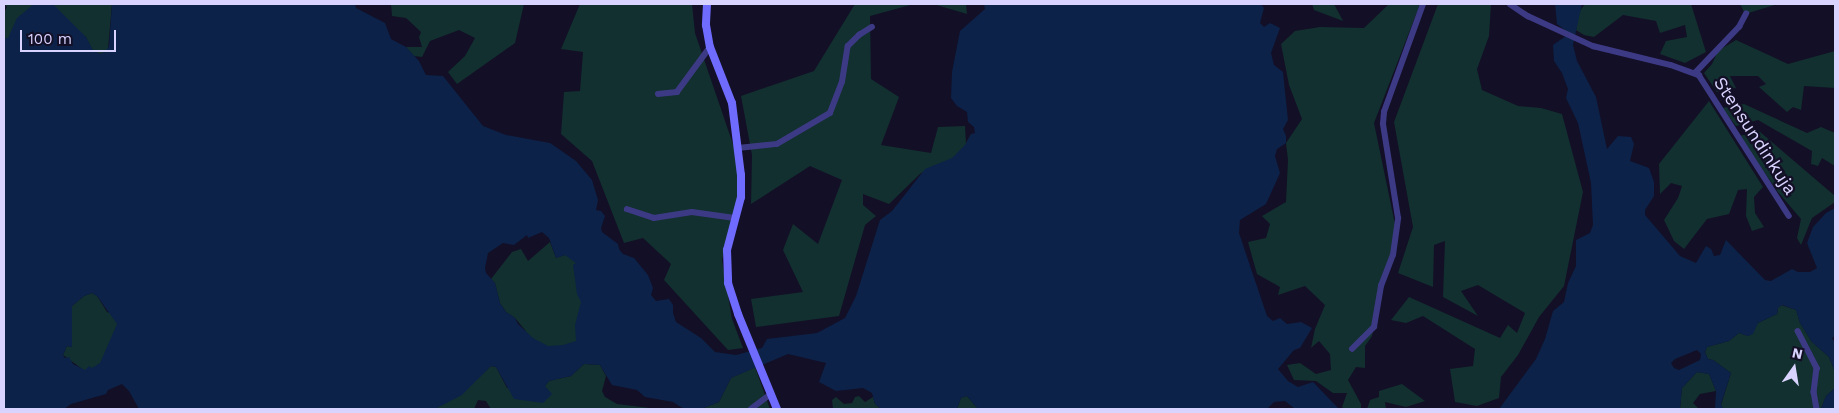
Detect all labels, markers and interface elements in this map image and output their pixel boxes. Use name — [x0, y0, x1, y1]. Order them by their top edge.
scale bar — [22, 20, 119, 52]
text: 100 m — [28, 30, 72, 48]
street label: Stensundinkuja — [1709, 73, 1801, 199]
north arrow — [1769, 343, 1819, 393]
text: N — [1791, 344, 1804, 362]

